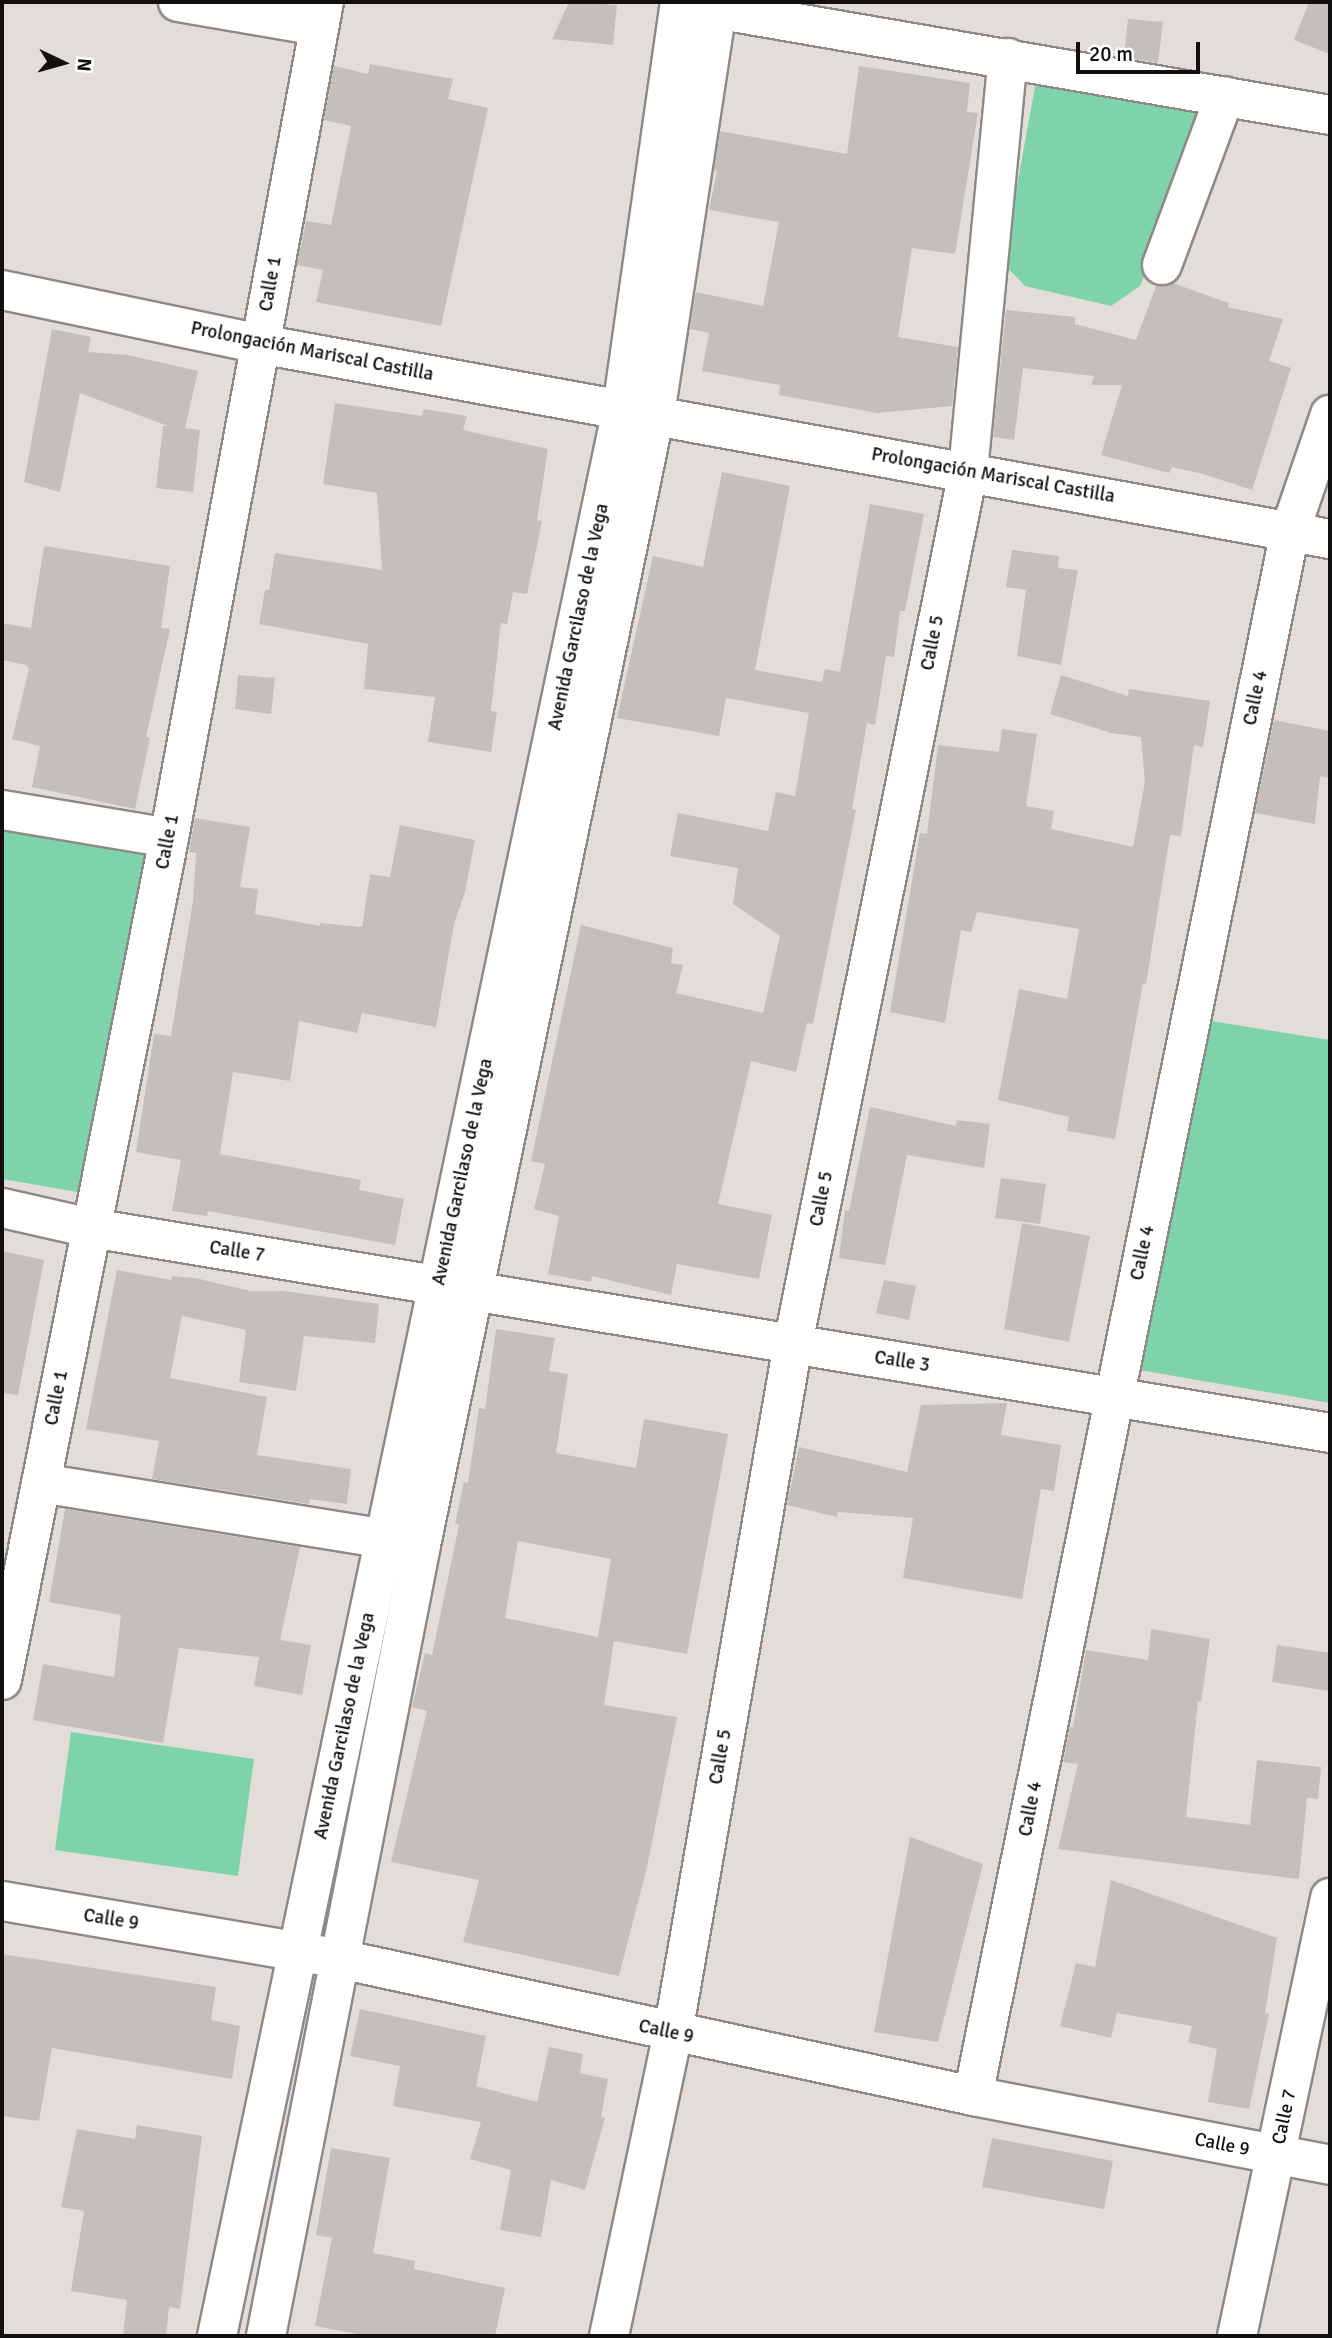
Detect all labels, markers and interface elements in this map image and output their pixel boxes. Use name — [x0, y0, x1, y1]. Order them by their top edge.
north arrow — [28, 28, 98, 98]
scale bar — [1080, 28, 1204, 72]
text: 20 m — [1089, 41, 1133, 67]
text: N — [71, 57, 96, 72]
street label: Calle 1 — [255, 255, 287, 313]
street label: Prolongación Mariscal Castilla — [189, 317, 435, 387]
street label: Prolongación Mariscal Castilla — [869, 443, 1117, 509]
street label: Avenida Garcilaso de la Vega — [544, 502, 614, 732]
street label: Calle 5 — [916, 613, 950, 673]
street label: Calle 4 — [1239, 668, 1273, 728]
street label: Calle 1 — [151, 812, 185, 872]
street label: Avenida Garcilaso de la Vega — [428, 1057, 498, 1287]
street label: Calle 5 — [805, 1169, 839, 1229]
street label: Calle 4 — [1126, 1223, 1160, 1283]
street label: Calle 7 — [208, 1236, 266, 1268]
street label: Calle 3 — [873, 1346, 931, 1378]
street label: Calle 1 — [40, 1368, 74, 1428]
street label: Avenida Garcilaso de la Vega — [310, 1611, 380, 1841]
street label: Calle 5 — [705, 1728, 737, 1786]
street label: Calle 4 — [1014, 1779, 1048, 1839]
street label: Calle 9 — [82, 1904, 140, 1936]
street label: Calle 9 — [636, 2015, 696, 2049]
street label: Calle 7 — [1268, 2087, 1302, 2147]
street label: Calle 9 — [1192, 2128, 1252, 2162]

